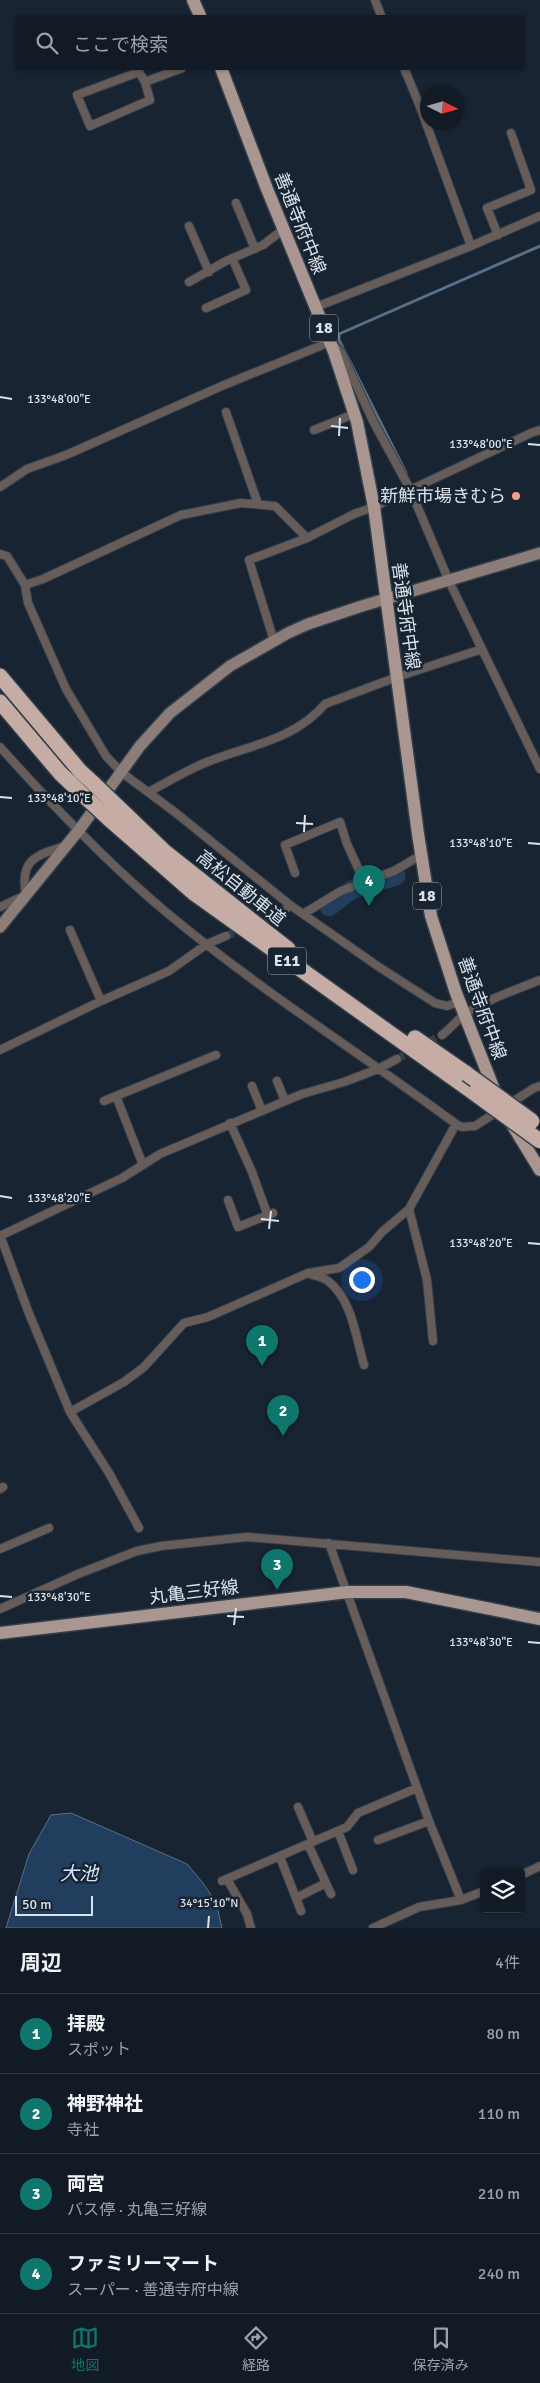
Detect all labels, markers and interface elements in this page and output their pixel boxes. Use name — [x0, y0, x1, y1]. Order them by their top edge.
search box — [15, 15, 525, 70]
icon: search — [33, 29, 61, 57]
text: ここで検索 — [73, 33, 168, 57]
north arrow — [420, 85, 465, 130]
street label: 善通寺府中線 — [270, 169, 330, 277]
road number: 18 — [310, 314, 338, 342]
text: 133°48'00"E — [27, 392, 91, 407]
text: 133°48'00"E — [449, 437, 513, 452]
place label: 新鮮市場きむら — [380, 485, 506, 507]
marker: 新鮮市場きむら — [510, 490, 522, 502]
street label: 善通寺府中線 — [388, 561, 424, 671]
text: 133°48'10"E — [27, 791, 91, 806]
text: 133°48'10"E — [449, 836, 513, 851]
street label: 高松自動車道 — [192, 845, 290, 931]
pin: 4 — [353, 865, 385, 906]
road number: 18 — [413, 882, 441, 909]
road number: E11 — [268, 948, 306, 974]
street label: 善通寺府中線 — [453, 953, 511, 1063]
text: 133°48'20"E — [27, 1191, 91, 1206]
text: 133°48'20"E — [449, 1236, 513, 1251]
your location — [349, 1267, 375, 1293]
pin: 1 — [246, 1325, 278, 1366]
pin: 2 — [267, 1395, 299, 1436]
pin: 3 — [261, 1549, 293, 1590]
street label: 丸亀三好線 — [148, 1576, 240, 1608]
text: 133°48'30"E — [27, 1590, 91, 1605]
text: 133°48'30"E — [449, 1635, 513, 1650]
water label: 大池 — [60, 1862, 100, 1886]
map controls — [480, 1868, 525, 1913]
button: layers — [480, 1868, 525, 1913]
scale bar — [15, 1893, 92, 1916]
text: 50 m — [22, 1896, 51, 1913]
text: 34°15'10"N — [180, 1896, 238, 1911]
text: 周辺 — [20, 1950, 62, 1976]
text: 4件 — [495, 1953, 520, 1973]
text: 拝殿 — [67, 2012, 105, 2036]
text: 1 — [32, 2024, 40, 2044]
text: 80 m — [486, 2024, 520, 2044]
text: スポット — [67, 2040, 131, 2060]
text: 神野神社 — [67, 2092, 143, 2116]
text: 2 — [32, 2104, 40, 2124]
text: 110 m — [478, 2104, 520, 2124]
text: 寺社 — [67, 2120, 99, 2140]
text: 両宮 — [67, 2172, 105, 2196]
text: 3 — [32, 2184, 40, 2204]
text: 210 m — [478, 2184, 520, 2204]
text: バス停 · 丸亀三好線 — [67, 2200, 207, 2220]
text: ファミリーマート — [67, 2252, 219, 2276]
text: 4 — [32, 2264, 40, 2284]
text: 240 m — [478, 2264, 520, 2284]
text: スーパー · 善通寺府中線 — [67, 2280, 239, 2300]
tab: 地図 — [71, 2324, 99, 2374]
tab: 経路 — [242, 2324, 270, 2374]
tab: 保存済み — [413, 2324, 469, 2374]

